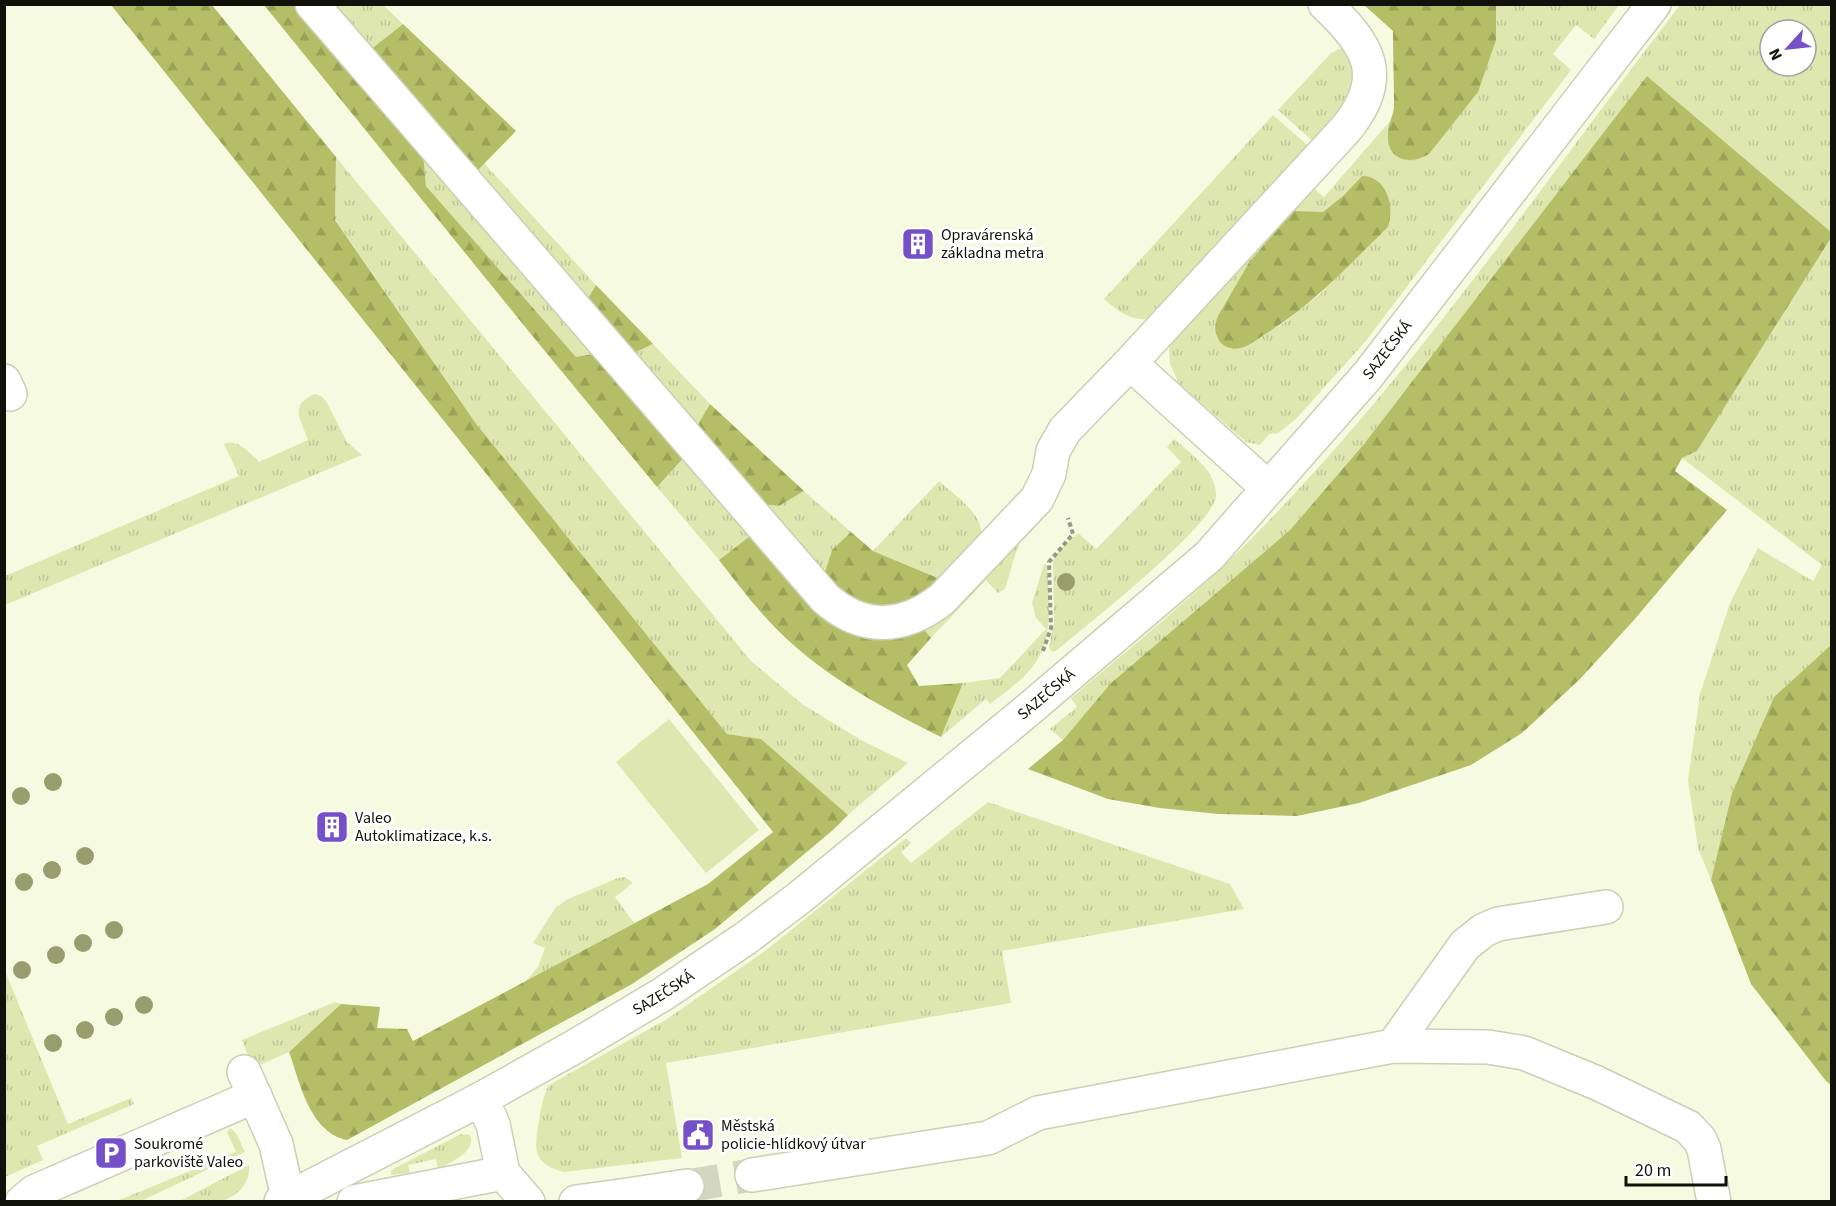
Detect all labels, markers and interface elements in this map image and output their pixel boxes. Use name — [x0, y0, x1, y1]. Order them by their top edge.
north arrow — [1758, 18, 1818, 78]
text: N — [1763, 45, 1788, 64]
place label: Opravárenská základna metra — [941, 224, 1044, 264]
building icon: Opravárenská základna metra — [900, 226, 936, 262]
street label: SAZEČSKÁ — [1357, 316, 1417, 384]
street label: SAZEČSKÁ — [1013, 663, 1080, 725]
place label: Valeo Autoklimatizace, k.s. — [355, 807, 492, 847]
building icon: Valeo Autoklimatizace, k.s. — [314, 809, 350, 845]
street label: SAZEČSKÁ — [628, 965, 699, 1021]
place label: Městská policie-hlídkový útvar — [721, 1115, 866, 1155]
public building icon: Městská policie-hlídkový útvar — [680, 1117, 716, 1153]
place label: Soukromé parkoviště Valeo — [134, 1133, 243, 1173]
parking icon: Soukromé parkoviště Valeo — [93, 1135, 129, 1171]
scale bar — [1626, 1149, 1726, 1187]
text: 20 m — [1635, 1158, 1671, 1183]

